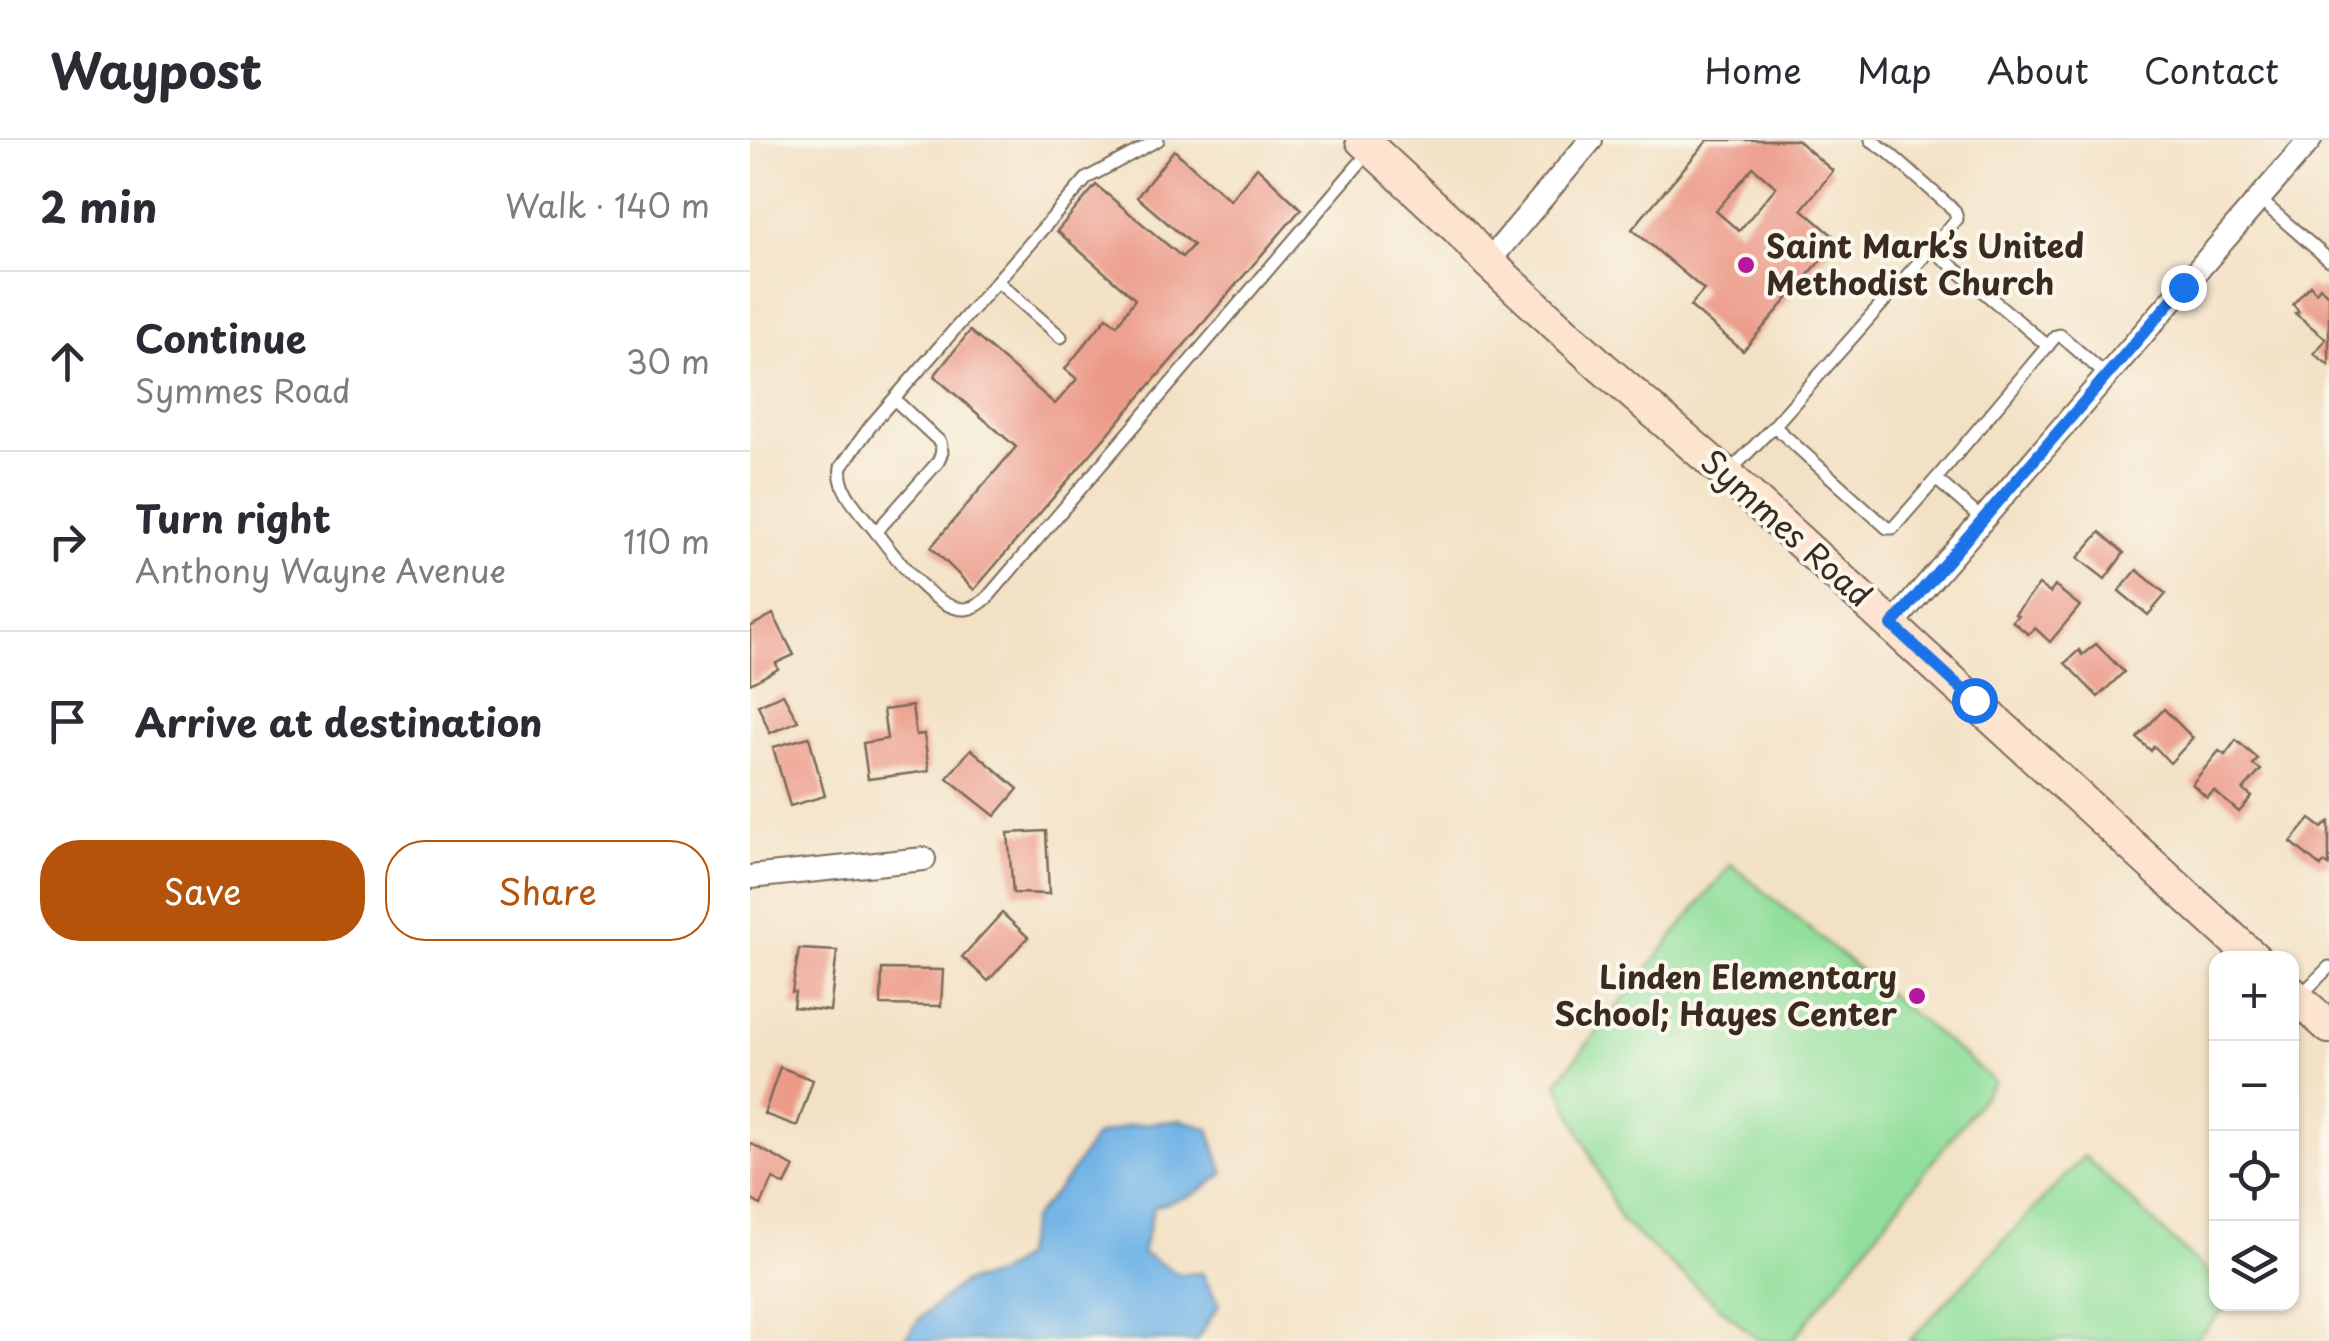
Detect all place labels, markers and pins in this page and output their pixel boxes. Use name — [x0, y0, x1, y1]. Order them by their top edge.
place label: Saint Mark’s United Methodist Church — [1766, 221, 2084, 306]
marker: Saint Mark’s United Methodist Church — [1735, 254, 1757, 276]
place label: Linden Elementary School; Hayes Center — [1554, 952, 1897, 1037]
marker: Linden Elementary School; Hayes Center — [1906, 985, 1928, 1007]

